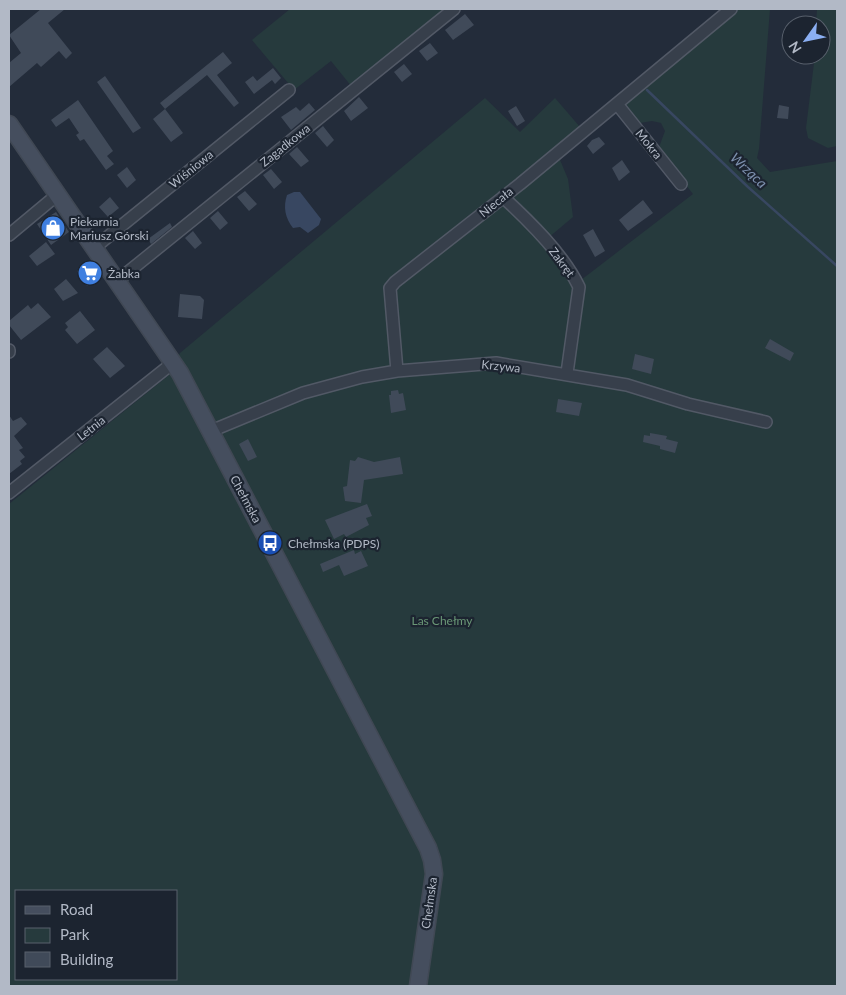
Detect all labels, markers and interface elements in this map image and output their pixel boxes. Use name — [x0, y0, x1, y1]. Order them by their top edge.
north arrow — [781, 15, 831, 65]
text: N — [785, 38, 805, 57]
street label: Zagadkowa — [257, 120, 313, 170]
street label: Mokra — [632, 126, 666, 162]
street label: Wiśniowa — [166, 147, 216, 191]
water label: Wrząca — [727, 149, 771, 191]
street label: Niecała — [476, 184, 516, 220]
place label: Piekarnia Mariusz Górski — [70, 214, 149, 243]
shop icon: Piekarnia Mariusz Górski — [40, 215, 66, 241]
street label: Zakręt — [546, 244, 579, 281]
supermarket icon: Żabka — [77, 260, 103, 286]
place label: Żabka — [108, 266, 140, 281]
street label: Krzywa — [481, 356, 521, 376]
street label: Letnia — [74, 412, 108, 444]
street label: Chełmska — [227, 473, 265, 525]
bus stop icon: Chełmska (PDPS) — [257, 530, 283, 556]
place label: Chełmska (PDPS) — [288, 536, 379, 551]
park label: Las Chełmy — [411, 613, 473, 628]
street label: Chełmska — [418, 876, 440, 930]
legend — [15, 890, 178, 980]
text: Road — [60, 900, 93, 918]
text: Park — [60, 925, 90, 943]
text: Building — [60, 950, 113, 968]

